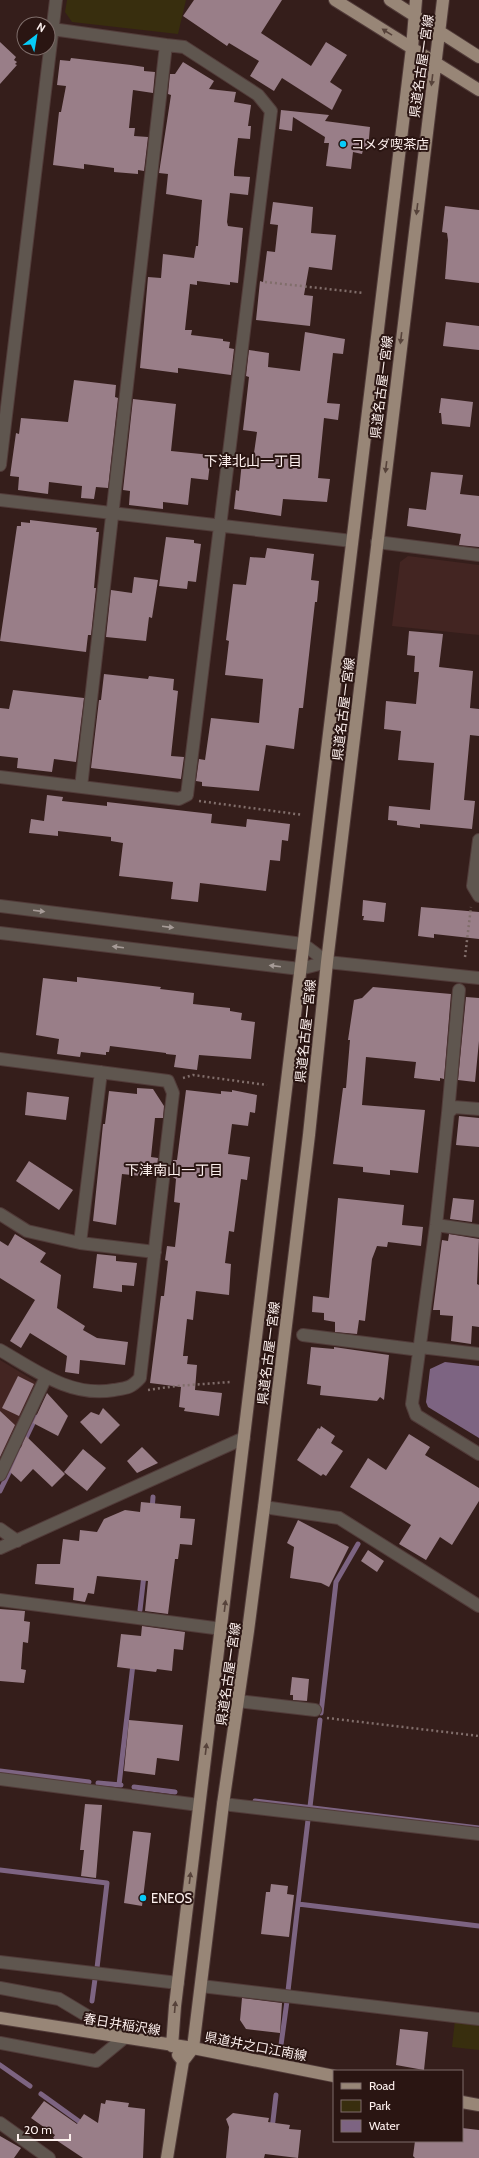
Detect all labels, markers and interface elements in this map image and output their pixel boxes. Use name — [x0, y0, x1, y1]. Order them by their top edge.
street label: 県道名古屋一宮線 — [406, 13, 436, 119]
north arrow — [16, 16, 56, 56]
text: N — [34, 19, 48, 35]
one-way arrow — [381, 28, 392, 36]
one-way arrow — [429, 74, 435, 86]
place label: コメダ喫茶店 — [351, 136, 429, 152]
marker: コメダ喫茶店 — [338, 139, 348, 149]
one-way arrow — [413, 203, 420, 215]
one-way arrow — [398, 332, 404, 344]
street label: 県道名古屋一宮線 — [367, 334, 395, 440]
district label: 下津北山一丁目 — [204, 452, 302, 470]
one-way arrow — [383, 461, 389, 473]
street label: 県道名古屋一宮線 — [329, 656, 357, 762]
one-way arrow — [33, 908, 45, 914]
one-way arrow — [162, 924, 174, 930]
one-way arrow — [112, 944, 124, 951]
one-way arrow — [269, 963, 281, 969]
street label: 県道名古屋一宮線 — [292, 978, 318, 1084]
district label: 下津南山一丁目 — [125, 1161, 223, 1179]
street label: 県道名古屋一宮線 — [254, 1300, 282, 1406]
one-way arrow — [221, 1600, 228, 1612]
street label: 県道名古屋一宮線 — [213, 1621, 243, 1727]
one-way arrow — [203, 1743, 209, 1755]
one-way arrow — [187, 1872, 193, 1884]
place label: ENEOS — [151, 1890, 192, 1906]
marker: ENEOS — [138, 1893, 148, 1903]
one-way arrow — [172, 2001, 178, 2013]
street label: 春日井稲沢線 — [82, 2010, 162, 2038]
street label: 県道井之口江南線 — [203, 2028, 309, 2064]
legend — [333, 2070, 463, 2142]
text: Road — [369, 2078, 395, 2093]
text: Park — [369, 2098, 391, 2113]
scale bar — [18, 2116, 70, 2142]
text: Water — [369, 2118, 400, 2133]
text: 20 m — [24, 2122, 52, 2137]

